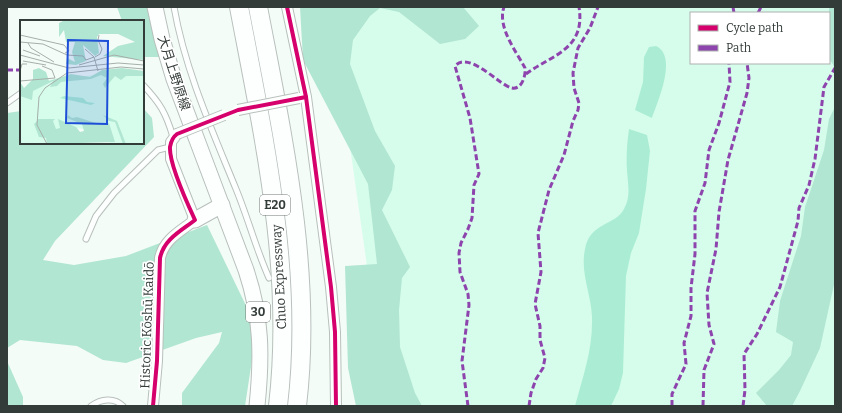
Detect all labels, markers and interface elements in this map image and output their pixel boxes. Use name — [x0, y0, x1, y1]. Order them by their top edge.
legend — [690, 12, 830, 64]
inset map — [20, 20, 144, 144]
text: Cycle path — [726, 21, 784, 35]
street label: 大月上野原線 — [155, 34, 193, 112]
text: Path — [726, 41, 752, 55]
road number: E20 — [260, 195, 290, 215]
street label: Chuo Expressway — [269, 224, 289, 330]
street label: Historic Kōshū Kaidō — [137, 261, 157, 389]
road number: 30 — [246, 302, 270, 322]

